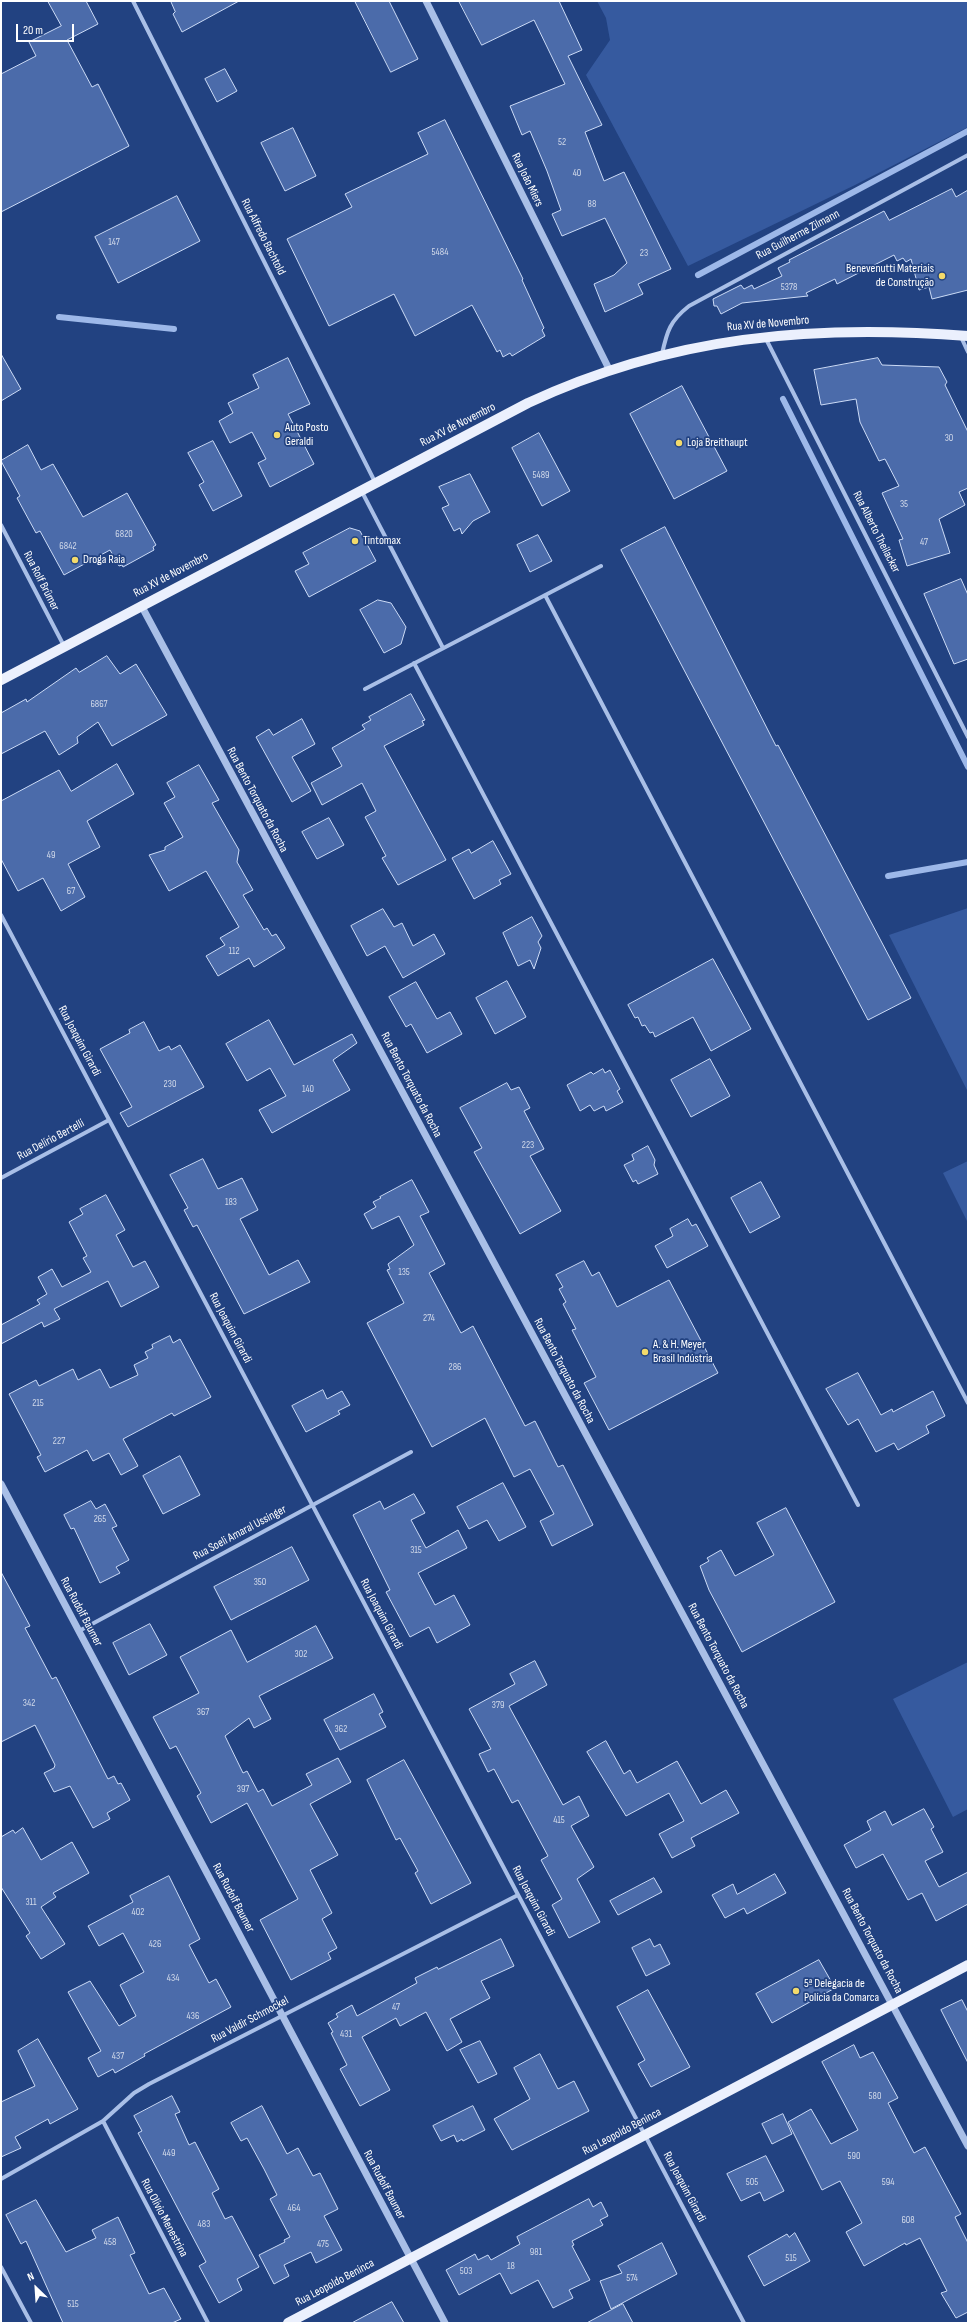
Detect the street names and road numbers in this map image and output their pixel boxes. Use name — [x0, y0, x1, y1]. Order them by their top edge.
street label: Rua João Miers — [508, 151, 546, 209]
street label: Rua Alfredo Bachtold — [238, 196, 288, 278]
street label: Rua Guilherme Zilmann — [754, 207, 842, 263]
street label: Rua XV de Novembro — [726, 313, 810, 335]
street label: Rua XV de Novembro — [418, 400, 498, 450]
street label: Rua Alberto Theilacker — [849, 489, 903, 575]
street label: Rua Rolf Brümer — [20, 549, 62, 613]
street label: Rua XV de Novembro — [131, 549, 211, 601]
street label: Rua Bento Torquato da Rocha — [223, 745, 291, 855]
street label: Rua Joaquim Girardi — [54, 1003, 104, 1079]
street label: Rua Bento Torquato da Rocha — [377, 1030, 445, 1140]
street label: Rua Delírio Bertelli — [15, 1116, 87, 1164]
street label: Rua Joaquim Girardi — [205, 1290, 255, 1366]
street label: Rua Bento Torquato da Rocha — [530, 1316, 598, 1426]
street label: Rua Soeli Amaral Ussinger — [191, 1502, 289, 1564]
street label: Rua Rudolf Baumer — [57, 1575, 105, 1649]
street label: Rua Joaquim Girardi — [356, 1576, 406, 1652]
street label: Rua Bento Torquato da Rocha — [684, 1601, 752, 1711]
street label: Rua Rudolf Baumer — [209, 1861, 257, 1935]
street label: Rua Joaquim Girardi — [508, 1863, 558, 1939]
street label: Rua Bento Torquato da Rocha — [838, 1886, 906, 1996]
street label: Rua Valdir Schmockel — [209, 1994, 291, 2046]
street label: Rua Leopoldo Beninca — [580, 2105, 664, 2159]
street label: Rua Rudolf Baumer — [360, 2148, 408, 2222]
street label: Rua Joaquim Girardi — [659, 2149, 709, 2225]
street label: Rua Olívio Menestrina — [137, 2176, 191, 2260]
street label: Rua Leopoldo Beninca — [293, 2256, 377, 2310]

